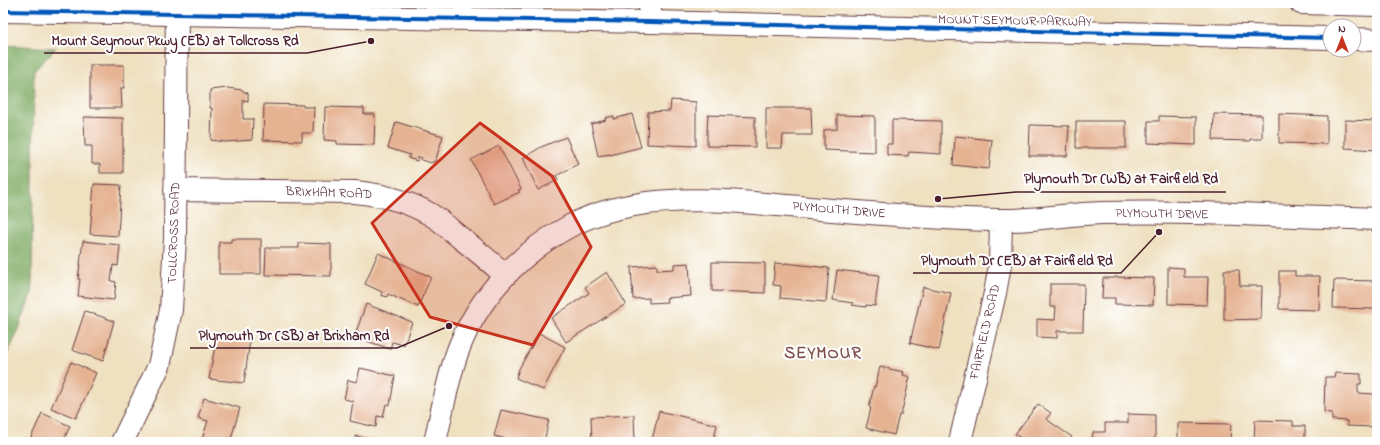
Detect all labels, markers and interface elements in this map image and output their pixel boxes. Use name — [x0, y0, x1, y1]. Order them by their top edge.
street label: MOUNT SEYMOUR PARKWAY — [938, 10, 1092, 32]
north arrow — [1322, 18, 1362, 58]
text: N — [1338, 21, 1346, 37]
callout: Mount Seymour Pkwy (EB) at Tollcross Rd — [44, 27, 307, 53]
text: Mount Seymour Pkwy (EB) at Tollcross Rd — [51, 31, 299, 54]
callout: Plymouth Dr (WB) at Fairfield Rd — [1016, 166, 1226, 192]
text: Plymouth Dr (WB) at Fairfield Rd — [1024, 169, 1218, 192]
street label: TOLLCROSS ROAD — [163, 182, 185, 284]
street label: BRIXHAM ROAD — [284, 182, 373, 204]
street label: PLYMOUTH DRIVE — [792, 196, 886, 224]
street label: PLYMOUTH DRIVE — [1115, 204, 1209, 224]
callout: Plymouth Dr (EB) at Fairfield Rd — [913, 247, 1121, 273]
text: Plymouth Dr (EB) at Fairfield Rd — [921, 251, 1113, 274]
street label: FAIRFIELD ROAD — [965, 283, 1005, 382]
callout: Plymouth Dr (SB) at Brixham Rd — [190, 322, 397, 348]
text: Plymouth Dr (SB) at Brixham Rd — [199, 326, 390, 349]
district label: SEYMOUR — [784, 341, 862, 366]

